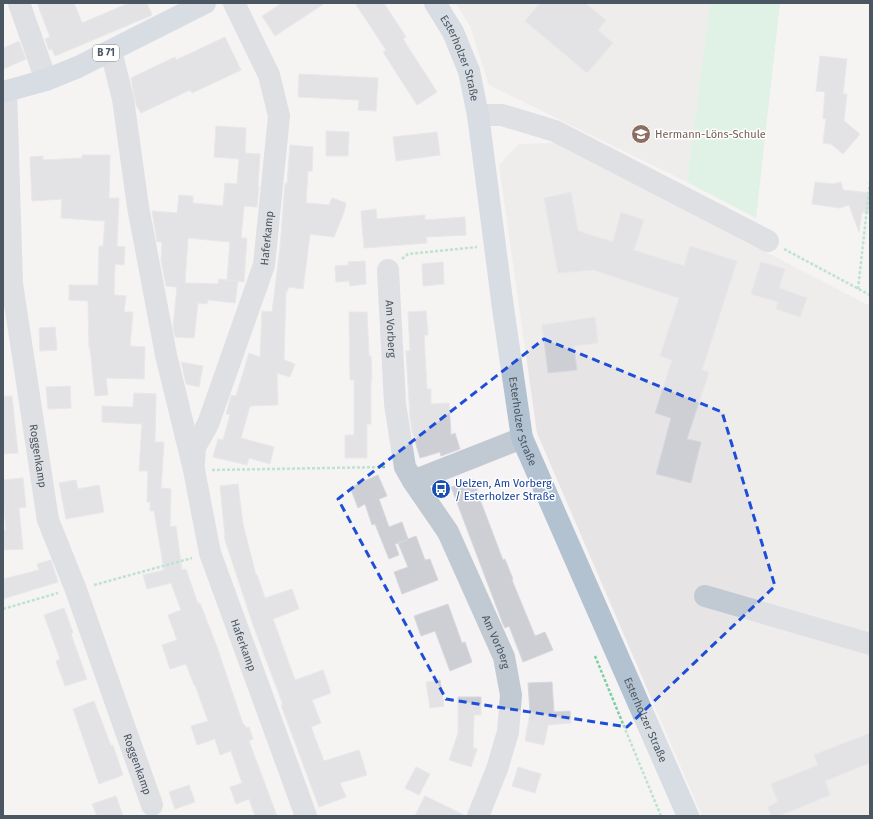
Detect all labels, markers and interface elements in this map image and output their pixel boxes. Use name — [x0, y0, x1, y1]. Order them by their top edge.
street label: Esterholzer Straße — [438, 13, 481, 102]
road number: B 71 — [93, 45, 119, 61]
school or university icon: Hermann-Löns-Schule — [630, 123, 652, 145]
place label: Hermann-Löns-Schule — [655, 128, 766, 141]
street label: Haferkamp — [257, 210, 276, 266]
street label: Am Vorberg — [383, 300, 399, 358]
street label: Esterholzer Straße — [507, 376, 540, 468]
street label: Roggenkamp — [27, 423, 49, 489]
place label: Uelzen, Am Vorberg / Esterholzer Straße — [455, 477, 555, 503]
bus stop icon: Uelzen, Am Vorberg / Esterholzer Straße — [430, 478, 452, 500]
street label: Am Vorberg — [479, 613, 513, 670]
street label: Haferkamp — [228, 617, 259, 673]
street label: Esterholzer Straße — [621, 675, 670, 764]
street label: Roggenkamp — [121, 732, 154, 797]

